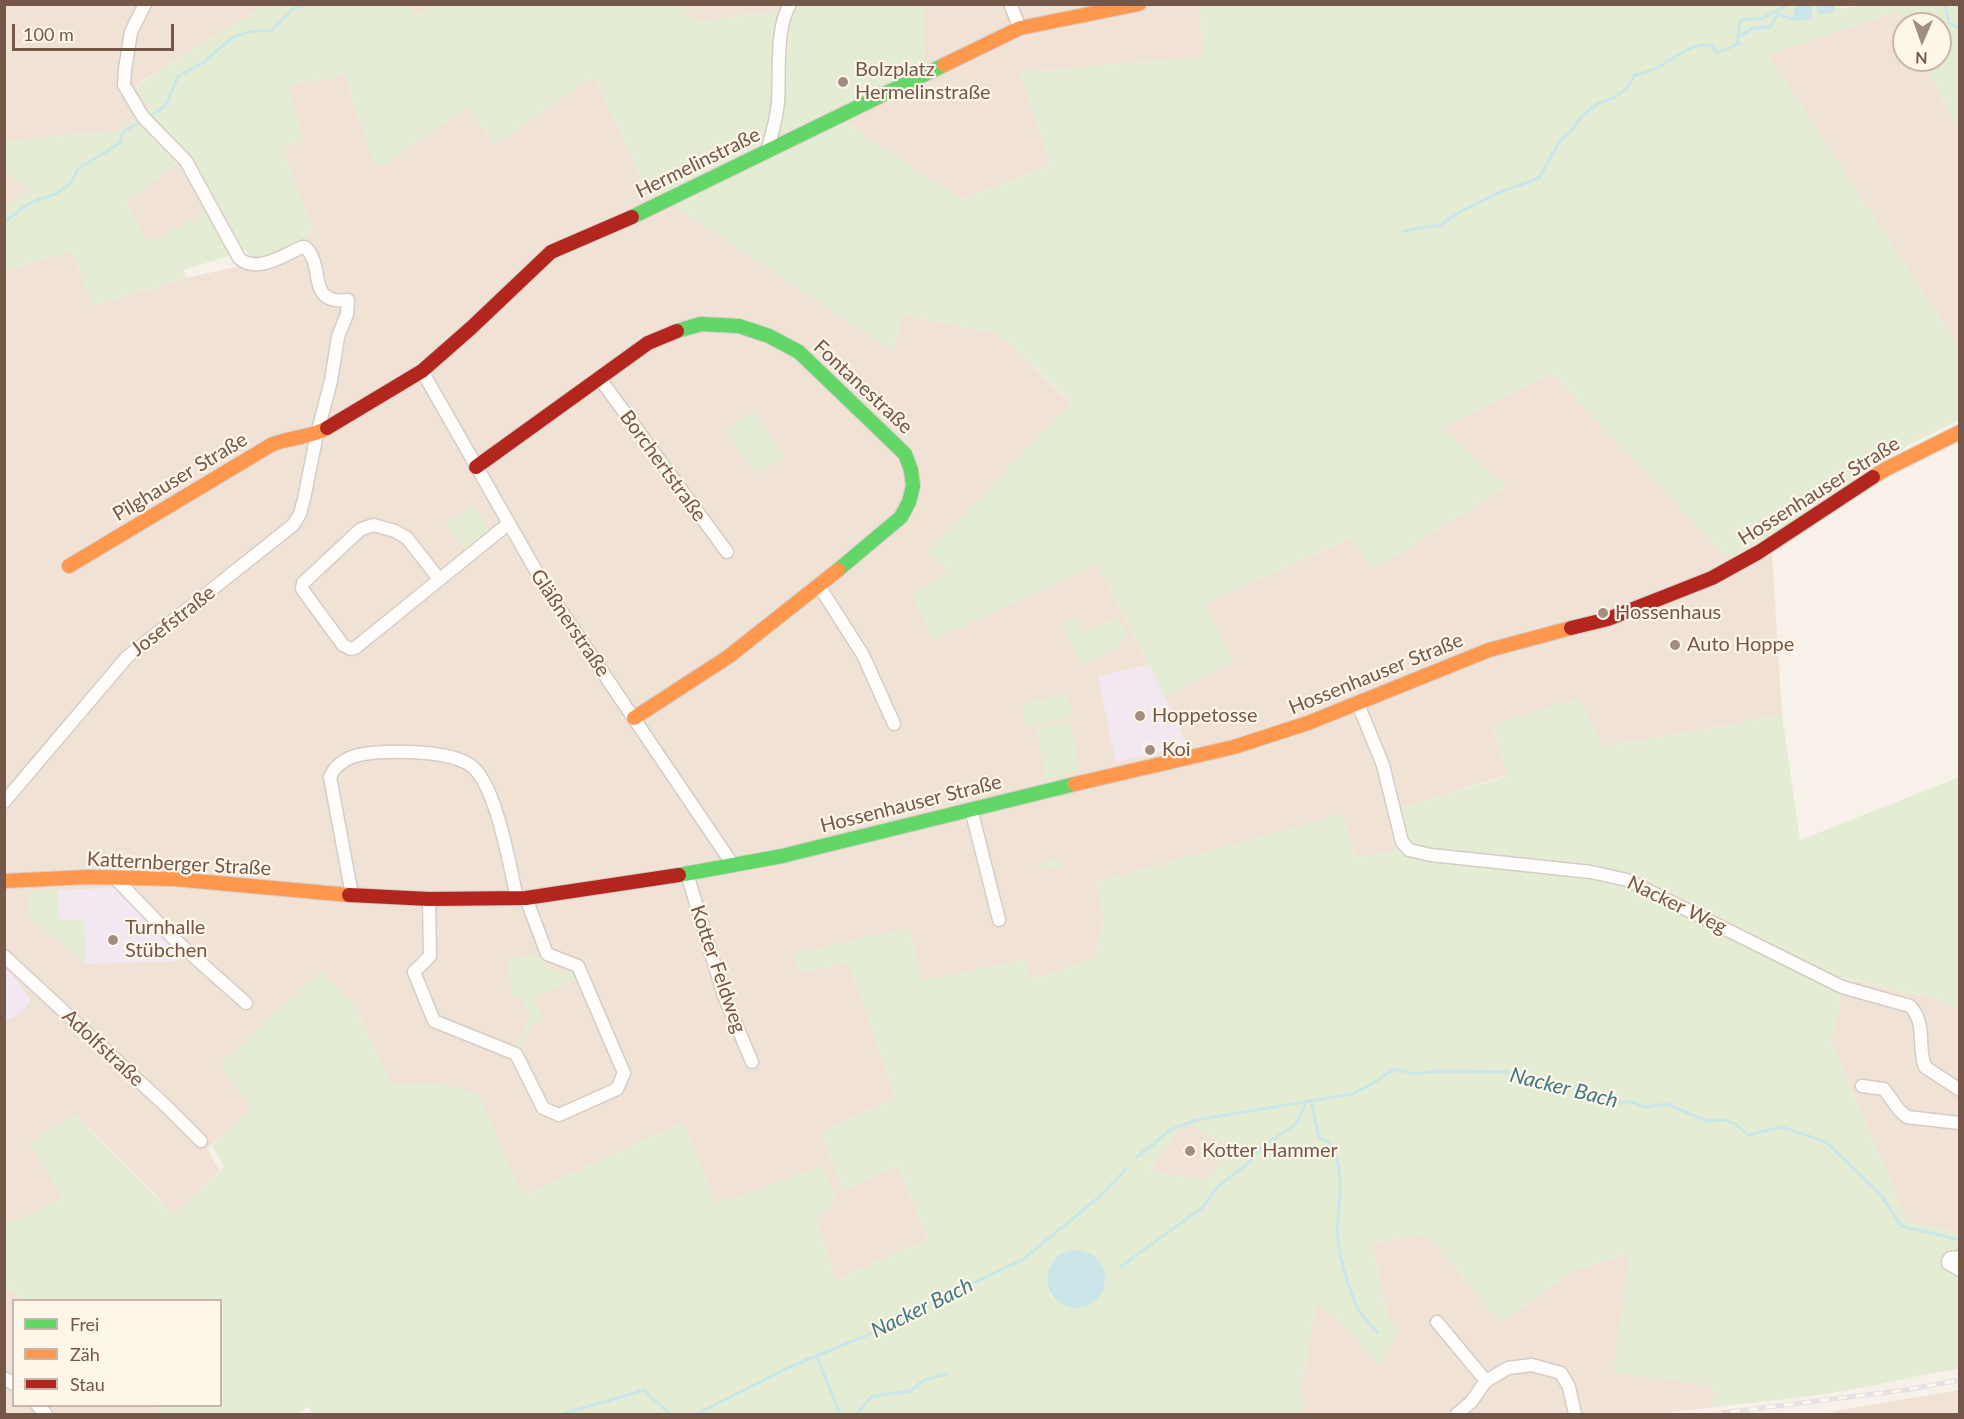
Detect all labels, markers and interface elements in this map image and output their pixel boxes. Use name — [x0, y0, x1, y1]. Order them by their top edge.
scale bar — [15, 12, 177, 50]
north arrow — [1892, 12, 1952, 72]
text: 100 m — [23, 23, 74, 45]
text: N — [1915, 49, 1928, 68]
place label: Bolzplatz Hermelinstraße — [855, 58, 991, 105]
marker: Bolzplatz Hermelinstraße — [836, 75, 850, 89]
street label: Hermelinstraße — [632, 123, 764, 203]
street label: Fontanestraße — [808, 335, 918, 439]
street label: Borchertstraße — [615, 406, 711, 526]
street label: Pilghauser Straße — [108, 427, 252, 527]
street label: Hossenhauser Straße — [1734, 432, 1904, 550]
street label: Gläßnerstraße — [525, 565, 615, 681]
street label: Josefstraße — [126, 581, 220, 661]
place label: Hossenhaus — [1615, 601, 1721, 625]
marker: Hossenhaus — [1596, 606, 1610, 620]
street label: Hossenhauser Straße — [1285, 628, 1467, 720]
place label: Auto Hoppe — [1687, 633, 1794, 657]
marker: Auto Hoppe — [1668, 638, 1682, 652]
place label: Hoppetosse — [1152, 704, 1258, 728]
marker: Hoppetosse — [1133, 709, 1147, 723]
place label: Koi — [1162, 738, 1191, 762]
marker: Koi — [1143, 743, 1157, 757]
street label: Hossenhauser Straße — [818, 770, 1004, 838]
street label: Katternberger Straße — [86, 847, 272, 881]
street label: Nacker Weg — [1623, 871, 1731, 939]
street label: Kotter Feldweg — [685, 902, 751, 1036]
place label: Turnhalle Stübchen — [125, 916, 207, 963]
marker: Turnhalle Stübchen — [106, 933, 120, 947]
street label: Adolfstraße — [57, 1004, 149, 1092]
water label: Nacker Bach — [1507, 1062, 1621, 1114]
place label: Kotter Hammer — [1202, 1139, 1338, 1163]
marker: Kotter Hammer — [1183, 1144, 1197, 1158]
water label: Nacker Bach — [867, 1273, 977, 1343]
legend — [12, 1299, 222, 1407]
text: Frei — [70, 1313, 99, 1335]
text: Zäh — [70, 1343, 100, 1365]
text: Stau — [70, 1373, 105, 1395]

